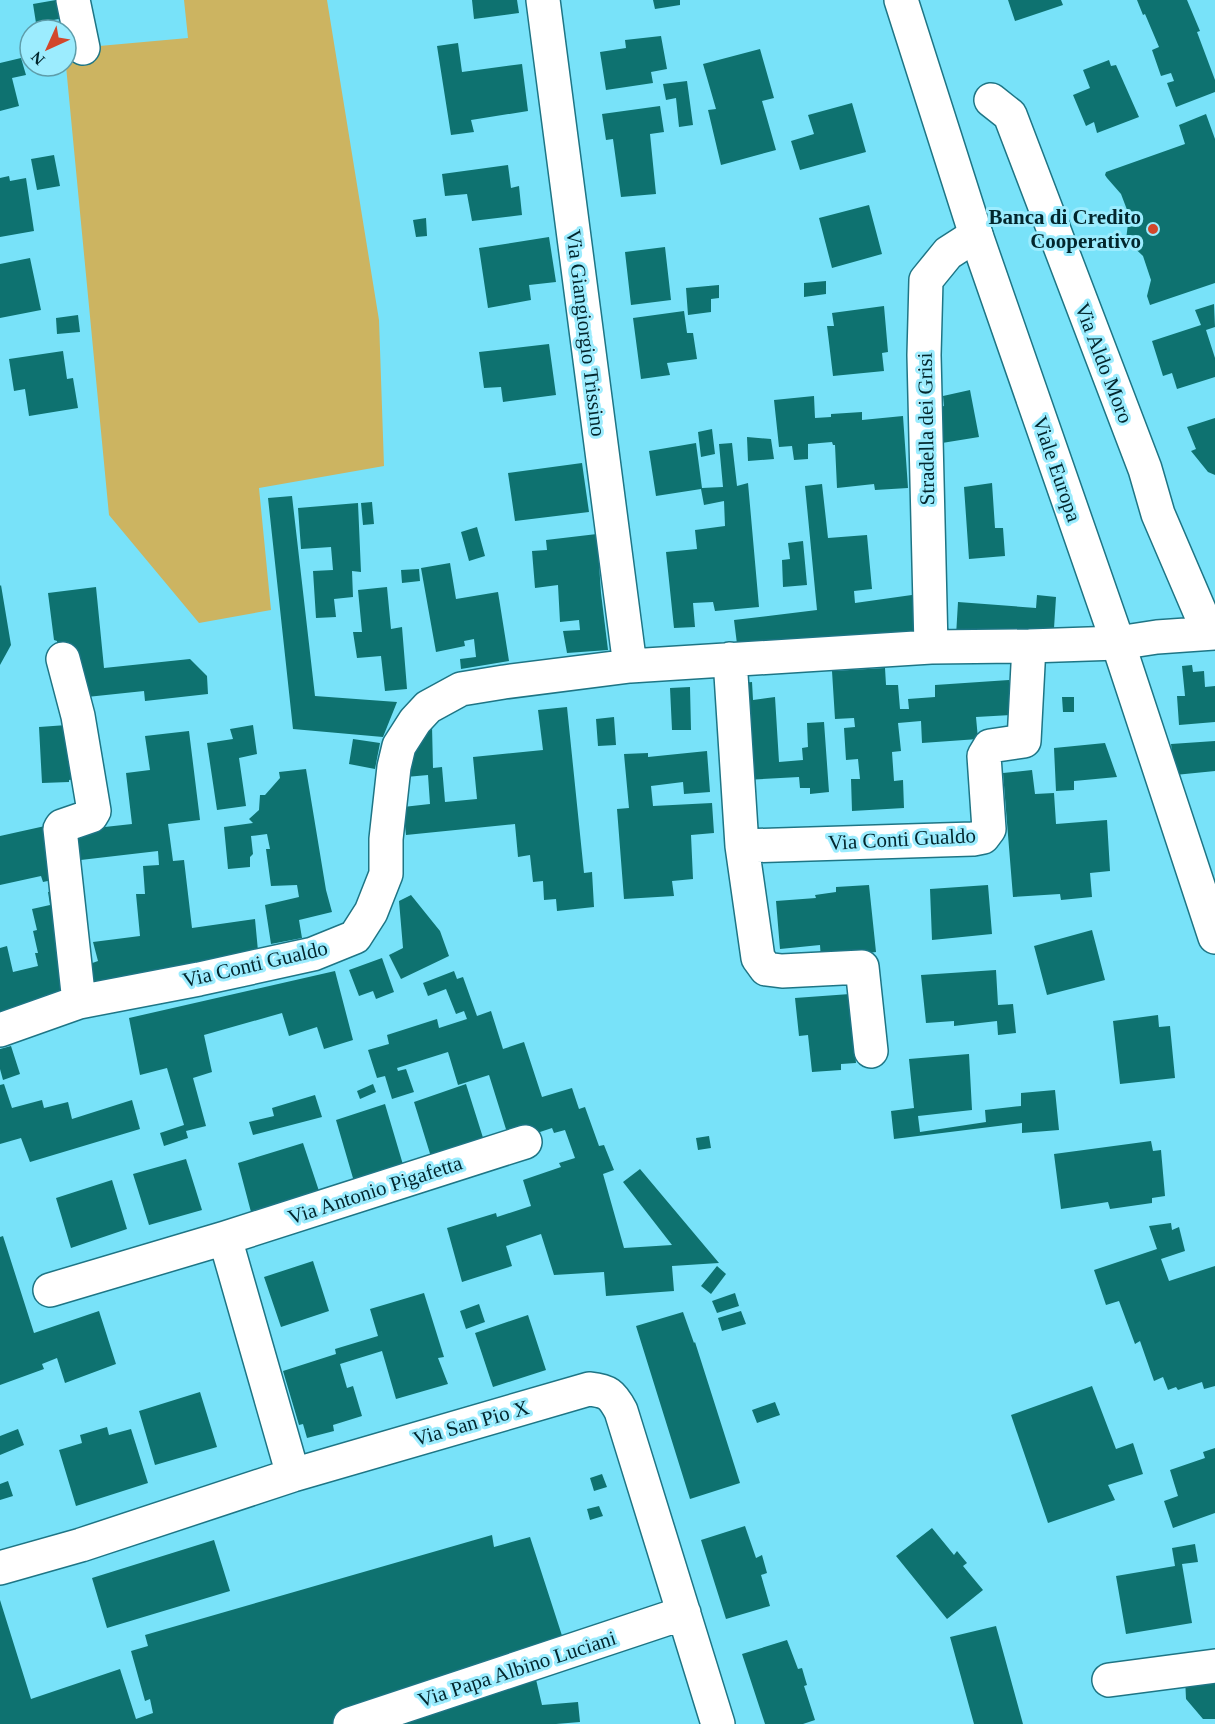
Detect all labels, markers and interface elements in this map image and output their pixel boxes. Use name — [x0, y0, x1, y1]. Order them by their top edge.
north arrow — [18, 18, 78, 78]
text: N — [27, 48, 48, 68]
place label: Banca di Credito Cooperativo — [989, 205, 1141, 253]
marker: Banca di Credito Cooperativo — [1146, 222, 1160, 236]
street label: Via Giangiorgio Trissino — [561, 228, 611, 438]
street label: Via Aldo Moro — [1070, 299, 1138, 427]
street label: Stradella dei Grisi — [913, 352, 939, 506]
street label: Viale Europa — [1028, 413, 1086, 526]
street label: Via Conti Gualdo — [827, 823, 977, 855]
street label: Via Conti Gualdo — [180, 936, 330, 992]
street label: Via Antonio Pigafetta — [285, 1150, 466, 1230]
street label: Via San Pio X — [410, 1395, 532, 1451]
street label: Via Papa Albino Luciani — [415, 1626, 619, 1712]

